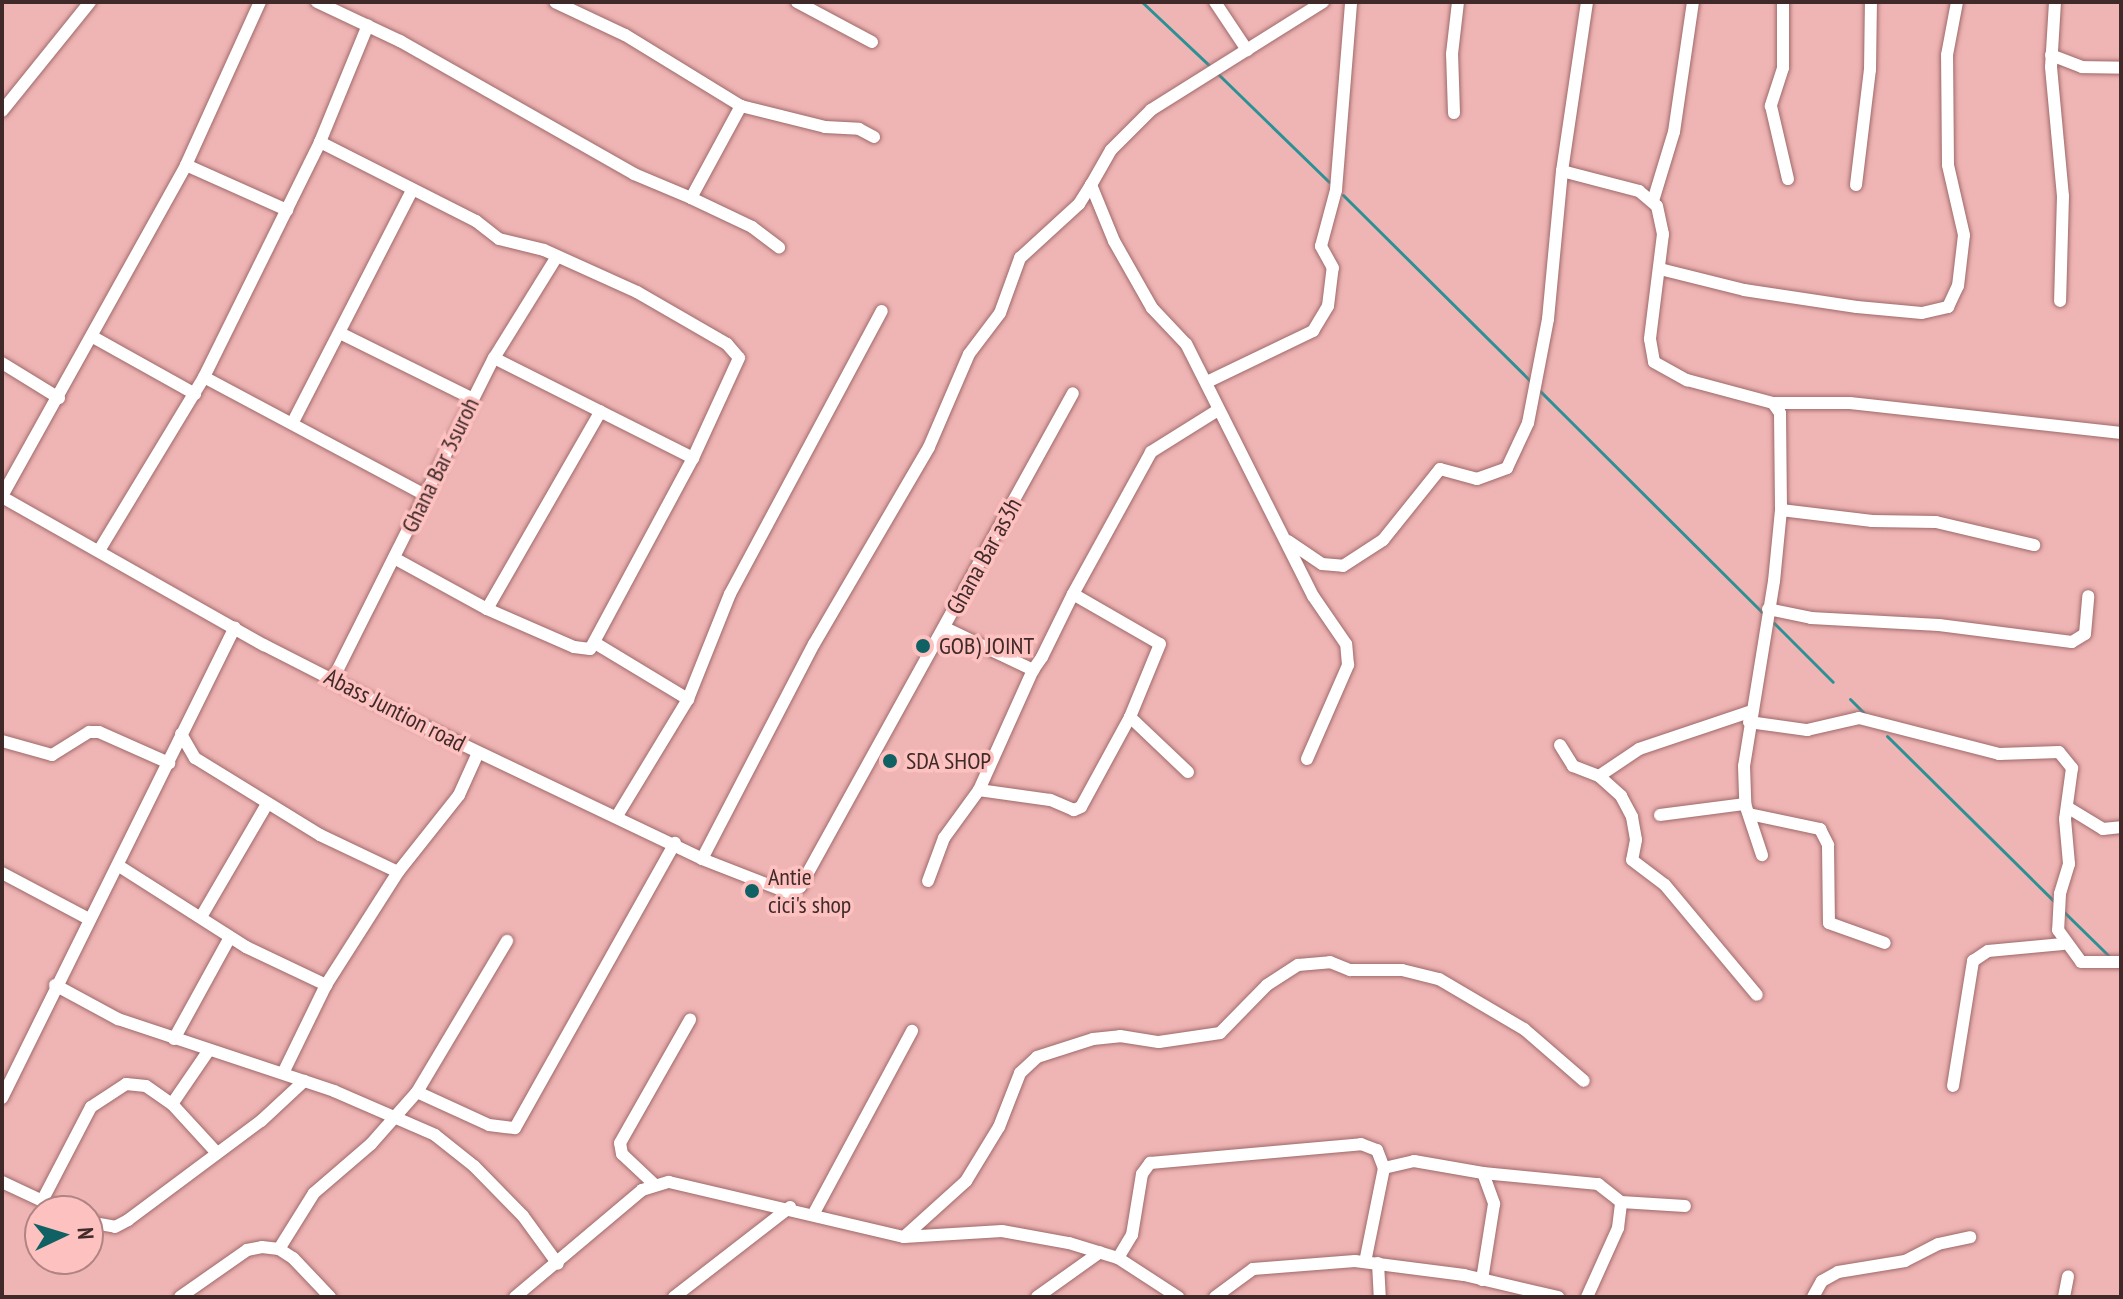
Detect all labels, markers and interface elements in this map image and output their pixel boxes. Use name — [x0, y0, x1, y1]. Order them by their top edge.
street label: Ghana Bar 3suroh — [395, 393, 485, 537]
street label: Ghana Bar as3h — [940, 493, 1028, 619]
place label: GOB) JOINT — [939, 632, 1034, 660]
marker: GOB) JOINT — [914, 637, 932, 655]
street label: Abass Juntion road — [320, 662, 470, 758]
place label: SDA SHOP — [906, 747, 992, 775]
marker: SDA SHOP — [881, 752, 899, 770]
place label: Antie cici's shop — [768, 863, 851, 919]
marker: Antie cici's shop — [743, 882, 761, 900]
north arrow — [24, 1195, 104, 1275]
text: N — [72, 1227, 100, 1240]

